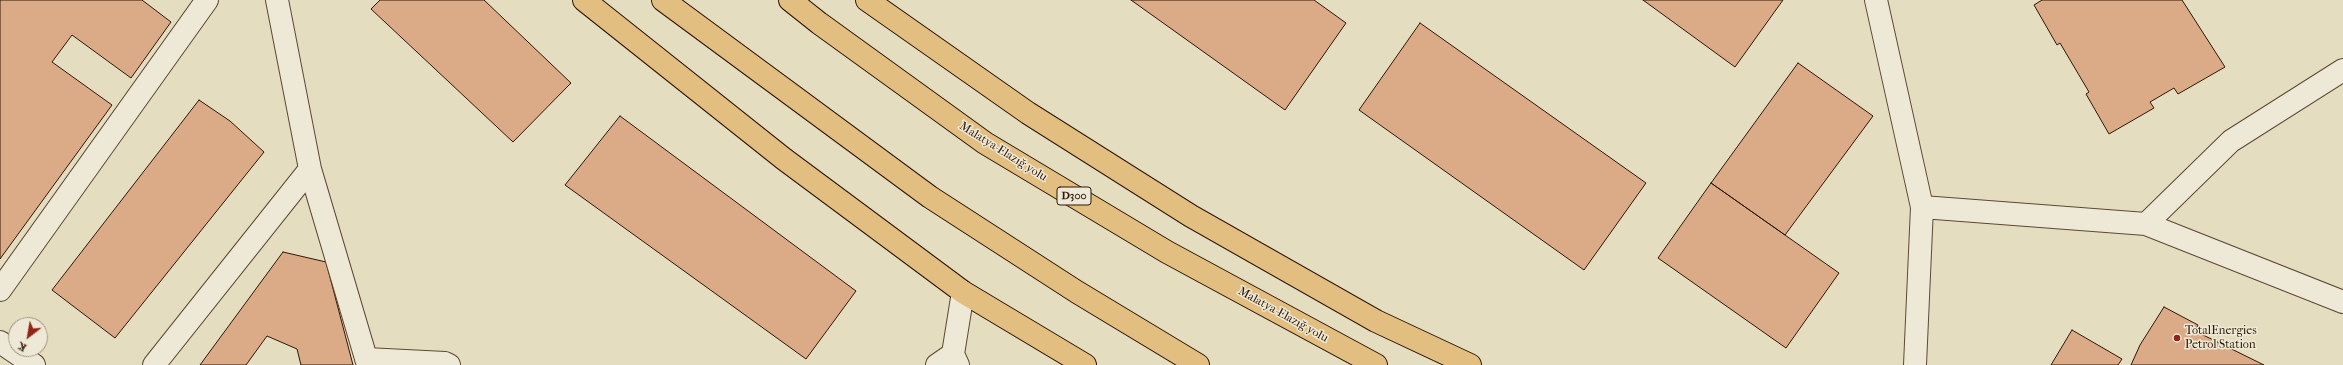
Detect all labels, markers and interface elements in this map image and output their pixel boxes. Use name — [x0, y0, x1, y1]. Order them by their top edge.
street label: Malatya-Elazığ yolu — [956, 119, 1050, 185]
road number: D300 — [1057, 187, 1091, 205]
street label: Malatya-Elazığ yolu — [1235, 284, 1331, 346]
north arrow — [8, 317, 48, 357]
place label: TotalEnergies Petrol Station — [2185, 324, 2257, 352]
marker: TotalEnergies Petrol Station — [2172, 333, 2182, 343]
text: K — [15, 339, 29, 354]

